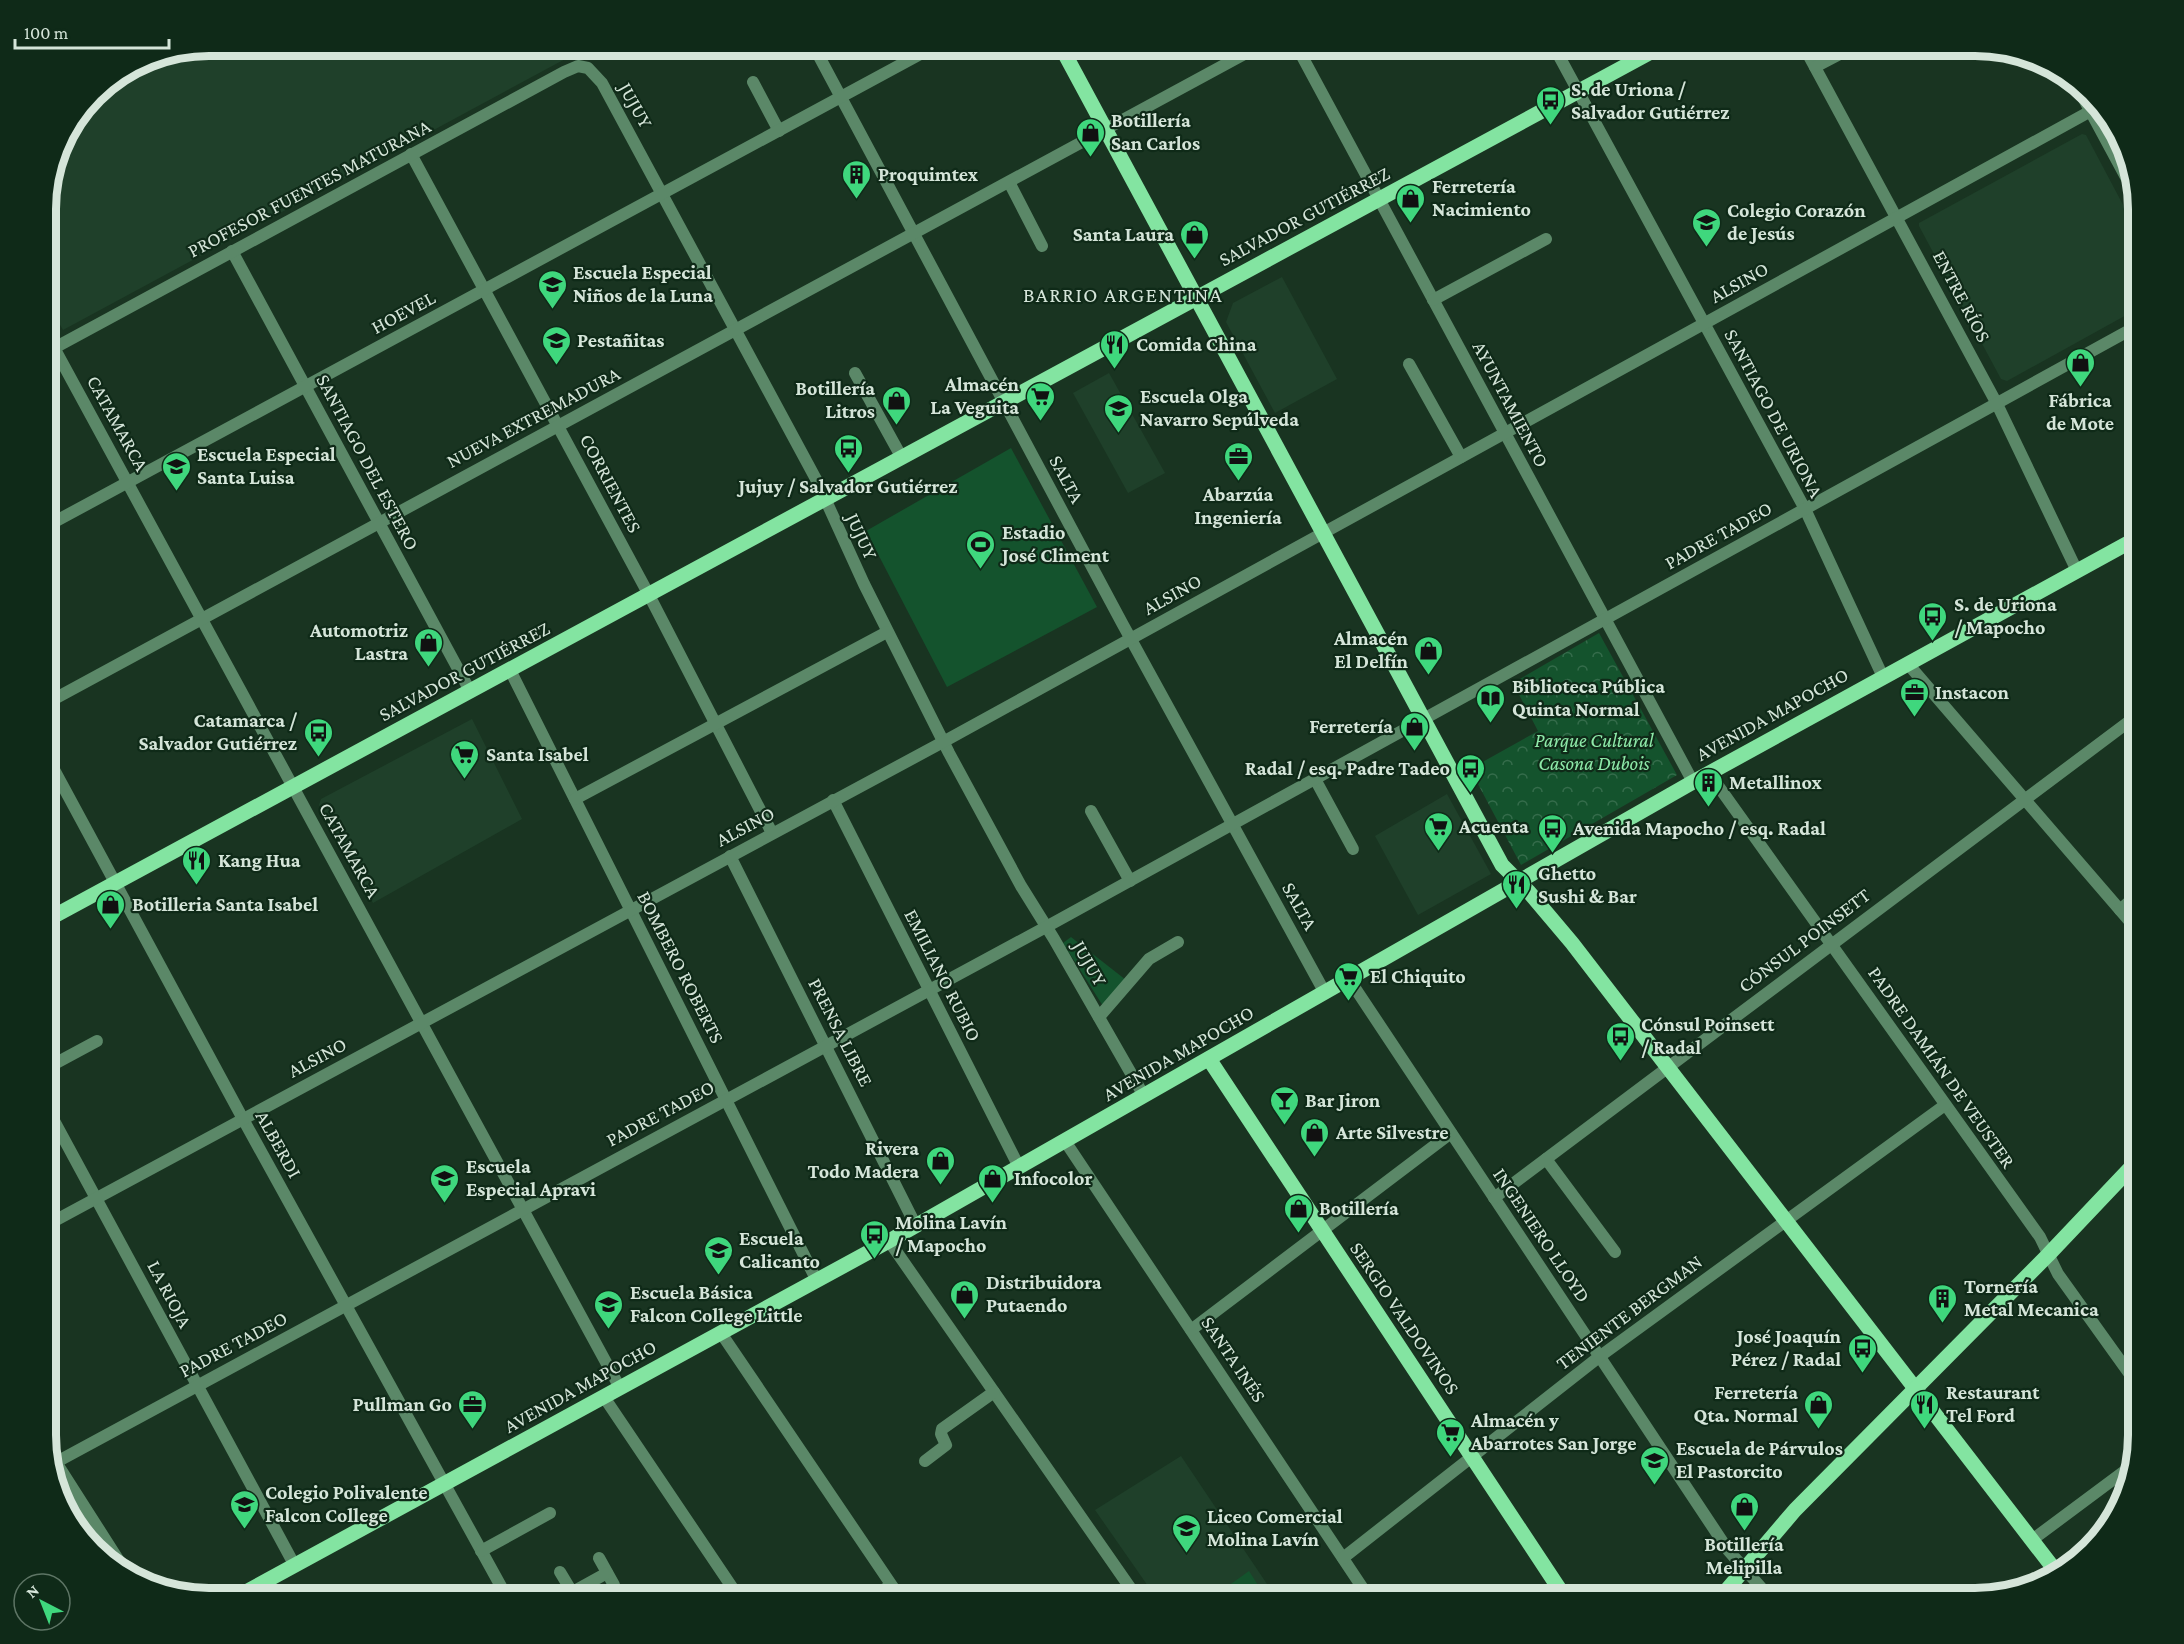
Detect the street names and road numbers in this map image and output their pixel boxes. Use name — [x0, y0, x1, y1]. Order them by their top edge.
street label: JUJUY — [613, 77, 658, 132]
street label: PROFESOR FUENTES MATURANA — [184, 114, 435, 262]
street label: SALVADOR GUTIÉRREZ — [1215, 162, 1393, 270]
street label: ENTRE RÍOS — [1929, 246, 1995, 346]
street label: ALSINO — [1706, 257, 1772, 307]
street label: HOEVEL — [367, 286, 439, 338]
street label: SANTIAGO DE URIONA — [1720, 325, 1828, 502]
street label: AYUNTAMIENTO — [1469, 337, 1553, 471]
street label: NUEVA EXTREMADURA — [443, 362, 624, 472]
street label: SANTIAGO DEL ESTERO — [312, 370, 424, 554]
street label: CATAMARCA — [83, 371, 154, 475]
street label: CORRIENTES — [576, 430, 646, 536]
street label: SALTA — [1045, 451, 1089, 507]
street label: PADRE TADEO — [1661, 497, 1775, 573]
street label: JUJUY — [840, 508, 882, 563]
street label: ALSINO — [1139, 569, 1205, 619]
street label: SALVADOR GUTIÉRREZ — [375, 617, 553, 725]
street label: AVENIDA MAPOCHO — [1692, 663, 1852, 765]
street label: CATAMARCA — [315, 798, 386, 902]
street label: ALSINO — [712, 801, 778, 851]
street label: SALTA — [1278, 878, 1322, 934]
street label: CÓNSUL POINSETT — [1734, 883, 1874, 997]
street label: BOMBERO ROBERTS — [633, 887, 729, 1047]
street label: EMILIANO RUBIO — [900, 905, 986, 1045]
street label: JUJUY — [1067, 935, 1112, 990]
street label: PADRE DAMIÁN DE VEUSTER — [1864, 962, 2020, 1173]
street label: PRENSA LIBRE — [804, 974, 878, 1090]
street label: AVENIDA MAPOCHO — [1099, 1001, 1257, 1105]
street label: ALSINO — [284, 1032, 350, 1082]
street label: PADRE TADEO — [602, 1075, 718, 1151]
street label: ALBERDI — [252, 1106, 306, 1182]
street label: INGENIERO LLOYD — [1489, 1164, 1595, 1306]
street label: SERGIO VALDOVINOS — [1346, 1238, 1464, 1398]
street label: TENIENTE BERGMAN — [1552, 1250, 1706, 1374]
street label: LA RIOJA — [142, 1257, 197, 1332]
street label: PADRE TADEO — [175, 1306, 291, 1382]
street label: SANTA INÉS — [1197, 1312, 1271, 1406]
street label: AVENIDA MAPOCHO — [500, 1335, 660, 1437]

